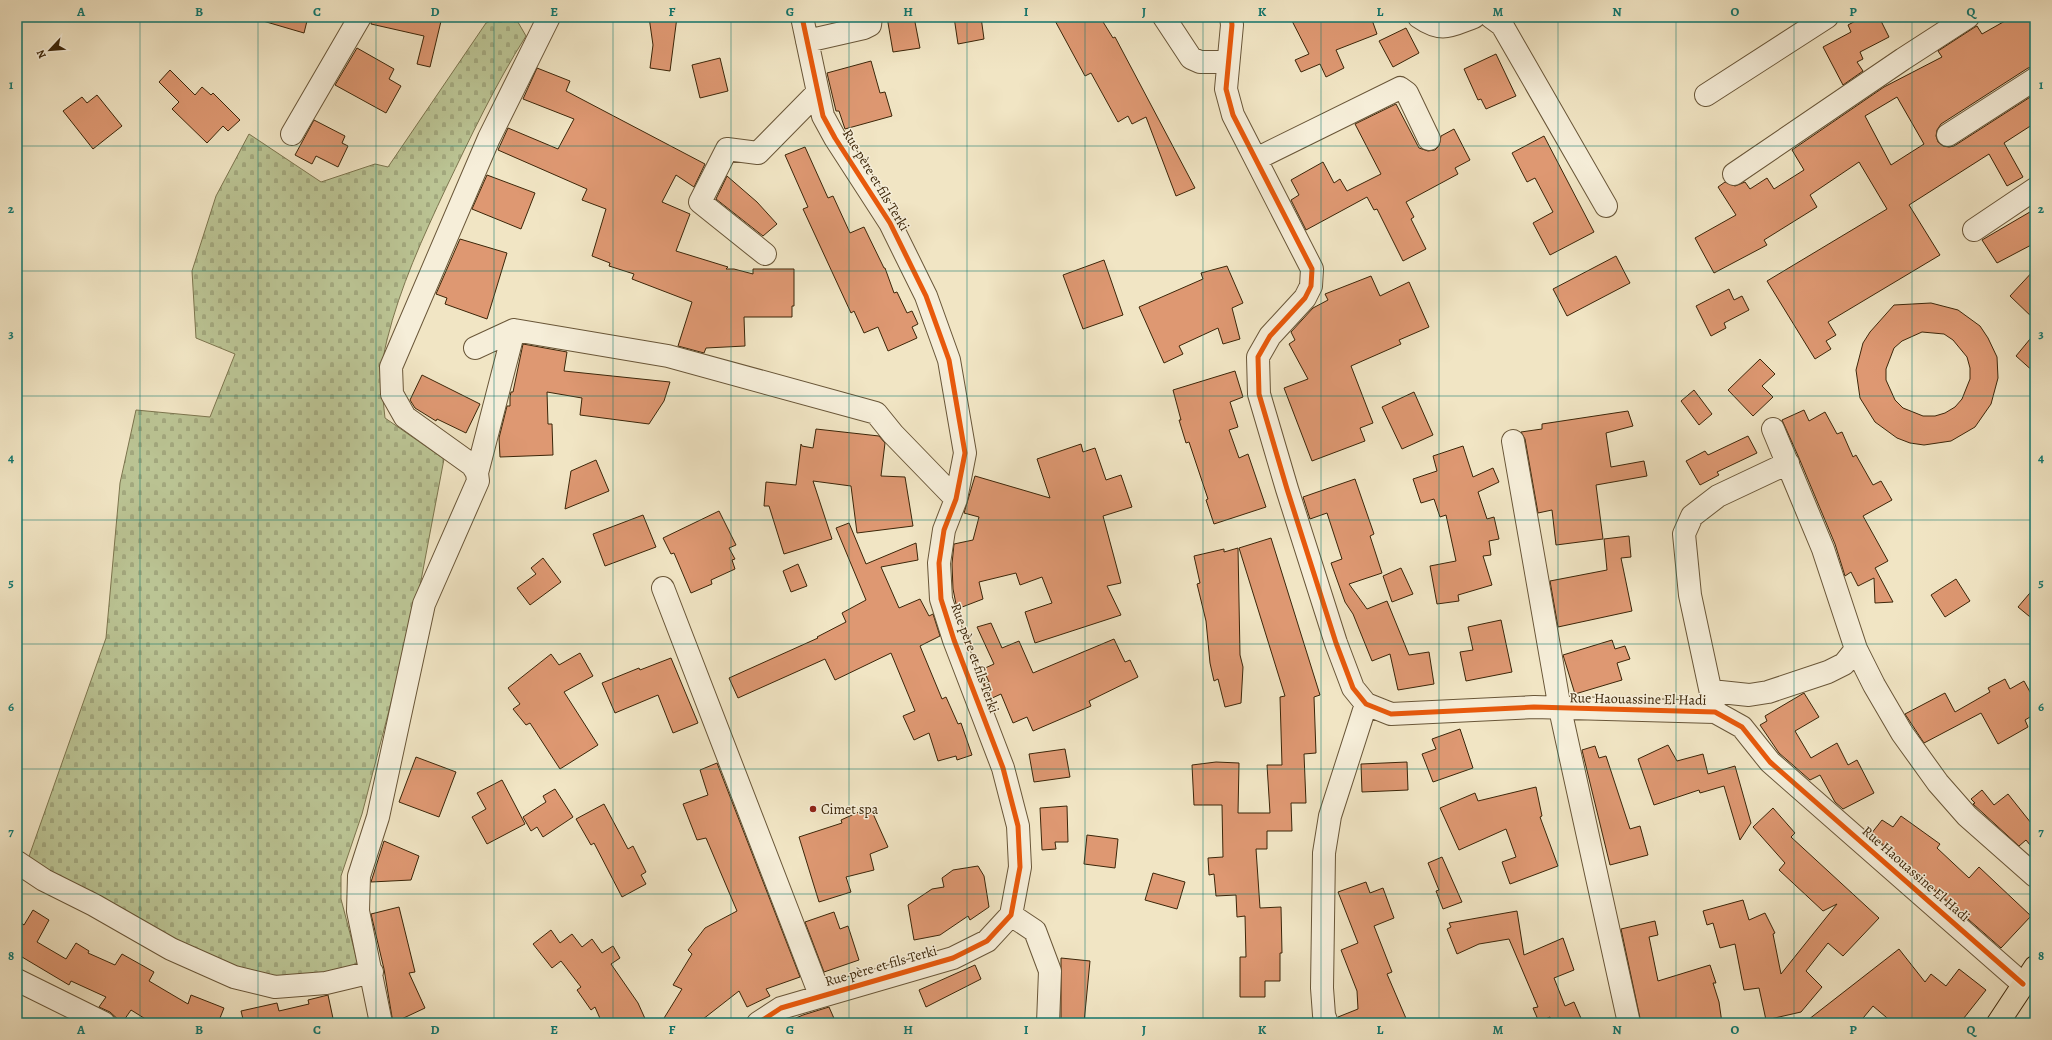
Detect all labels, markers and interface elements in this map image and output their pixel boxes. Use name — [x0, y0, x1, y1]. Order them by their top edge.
text: A — [76, 3, 86, 20]
text: B — [195, 3, 203, 20]
text: C — [313, 3, 321, 20]
text: D — [430, 3, 440, 20]
text: E — [550, 3, 558, 20]
text: F — [669, 3, 676, 20]
text: G — [786, 3, 794, 20]
text: H — [903, 3, 913, 20]
text: I — [1024, 3, 1029, 20]
text: J — [1142, 3, 1146, 20]
text: K — [1258, 3, 1267, 20]
text: L — [1377, 3, 1384, 20]
text: M — [1493, 3, 1504, 20]
text: N — [1612, 3, 1622, 20]
text: O — [1731, 3, 1740, 20]
text: P — [1849, 3, 1857, 20]
text: Q — [1967, 3, 1978, 20]
north arrow — [30, 30, 70, 70]
text: N — [33, 47, 50, 61]
text: 1 — [9, 76, 14, 93]
text: 1 — [2039, 76, 2044, 93]
street label: Rue père et fils Terki — [838, 126, 914, 235]
text: 2 — [8, 200, 15, 217]
text: 2 — [2038, 200, 2045, 217]
text: 3 — [8, 325, 14, 342]
text: 3 — [2038, 325, 2044, 342]
text: 4 — [8, 449, 14, 466]
text: 4 — [2038, 449, 2044, 466]
text: 5 — [8, 574, 14, 591]
text: 5 — [2038, 574, 2044, 591]
street label: Rue père et fils Terki — [946, 600, 1004, 716]
street label: Rue Haouassine El Hadi — [1569, 688, 1707, 710]
text: 6 — [8, 698, 14, 715]
text: 6 — [2038, 698, 2044, 715]
place label: Cimet spa — [821, 800, 879, 819]
marker: Cimet spa — [808, 804, 818, 814]
street label: Rue Haouassine El Hadi — [1858, 822, 1974, 926]
text: 7 — [8, 823, 14, 840]
text: 7 — [2038, 823, 2044, 840]
street label: Rue père et fils Terki — [823, 941, 939, 991]
text: 8 — [8, 947, 14, 964]
text: 8 — [2038, 947, 2044, 964]
text: A — [76, 1021, 86, 1038]
text: B — [195, 1021, 203, 1038]
text: C — [313, 1021, 321, 1038]
text: D — [430, 1021, 440, 1038]
text: E — [550, 1021, 558, 1038]
text: F — [669, 1021, 676, 1038]
text: G — [786, 1021, 794, 1038]
text: H — [903, 1021, 913, 1038]
text: I — [1024, 1021, 1029, 1038]
text: J — [1142, 1021, 1146, 1038]
text: K — [1258, 1021, 1267, 1038]
text: L — [1377, 1021, 1384, 1038]
text: M — [1493, 1021, 1504, 1038]
text: N — [1612, 1021, 1622, 1038]
text: O — [1731, 1021, 1740, 1038]
text: P — [1849, 1021, 1857, 1038]
text: Q — [1967, 1021, 1978, 1038]

